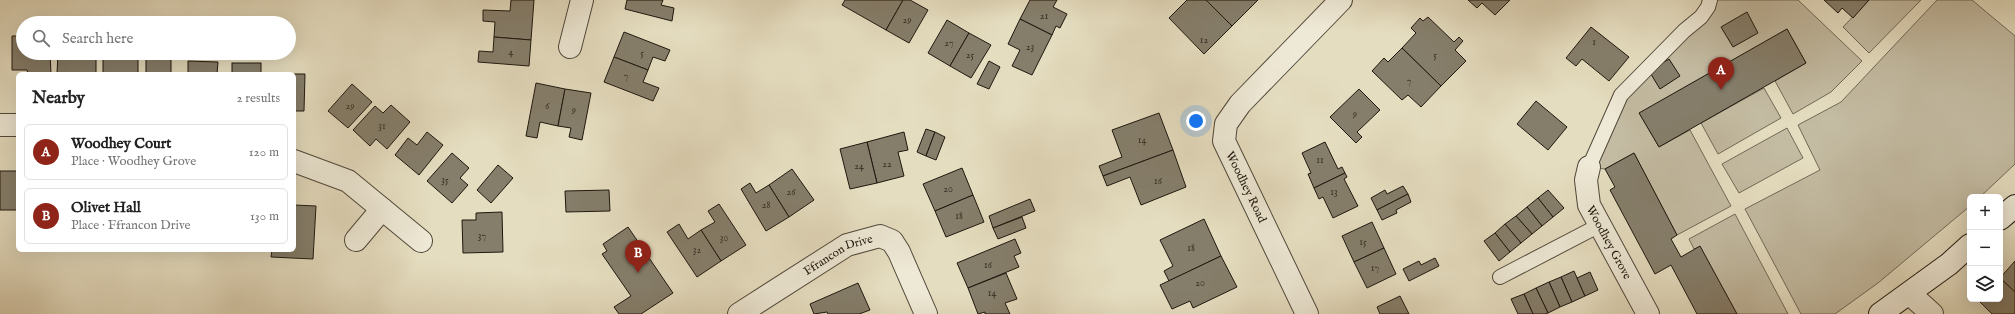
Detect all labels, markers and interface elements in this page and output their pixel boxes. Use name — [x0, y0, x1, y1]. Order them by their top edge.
house number: 21 — [1040, 10, 1048, 23]
house number: 29 — [902, 14, 912, 27]
search box — [16, 16, 296, 60]
icon: search — [30, 27, 52, 49]
text: Search here — [62, 29, 133, 48]
house number: 12 — [1200, 34, 1209, 47]
house number: 1 — [1592, 36, 1596, 49]
house number: 27 — [944, 37, 954, 50]
house number: 23 — [1026, 41, 1034, 54]
house number: 4 — [509, 46, 514, 59]
house number: 5 — [640, 47, 644, 60]
house number: 25 — [966, 49, 975, 62]
house number: 5 — [1433, 49, 1437, 62]
pin: A — [1708, 57, 1734, 90]
house number: 7 — [624, 70, 629, 83]
house number: 7 — [1407, 75, 1412, 88]
text: Nearby — [32, 88, 85, 109]
text: 2 results — [236, 90, 280, 107]
house number: 29 — [345, 100, 355, 113]
house number: 6 — [545, 100, 550, 113]
house number: 9 — [571, 104, 576, 117]
house number: 9 — [1352, 108, 1357, 121]
your location — [1186, 111, 1206, 131]
house number: 31 — [378, 120, 386, 133]
text: Woodhey Court — [71, 134, 171, 153]
house number: 14 — [1138, 134, 1146, 147]
text: A — [42, 144, 50, 161]
text: 120 m — [249, 144, 279, 161]
street label: Woodhey Road — [1222, 149, 1270, 226]
text: Place · Woodhey Grove — [71, 153, 196, 170]
house number: 11 — [1316, 154, 1324, 167]
house number: 22 — [882, 158, 892, 171]
house number: 24 — [854, 160, 864, 173]
house number: 35 — [441, 174, 449, 187]
house number: 16 — [1154, 175, 1163, 188]
house number: 20 — [943, 183, 953, 196]
house number: 26 — [787, 186, 796, 199]
house number: 13 — [1330, 186, 1338, 199]
map controls — [1967, 194, 2003, 302]
button: + — [1967, 194, 2003, 230]
text: Olivet Hall — [71, 198, 141, 217]
house number: 28 — [762, 199, 770, 212]
street label: Woodhey Grove — [1583, 203, 1635, 282]
text: B — [42, 208, 50, 225]
text: 130 m — [250, 208, 279, 225]
house number: 18 — [955, 210, 963, 223]
text: Place · Ffrancon Drive — [71, 217, 191, 234]
house number: 37 — [478, 230, 487, 243]
button: − — [1967, 230, 2003, 266]
street label: Ffrancon Drive — [800, 231, 875, 278]
house number: 30 — [720, 232, 728, 245]
house number: 15 — [1359, 236, 1367, 249]
pin: B — [625, 240, 651, 273]
house number: 18 — [1187, 242, 1195, 255]
house number: 32 — [693, 244, 702, 257]
house number: 16 — [984, 259, 993, 272]
house number: 17 — [1371, 262, 1380, 275]
button: layers — [1967, 266, 2003, 302]
house number: 20 — [1195, 277, 1205, 290]
house number: 14 — [988, 287, 996, 300]

